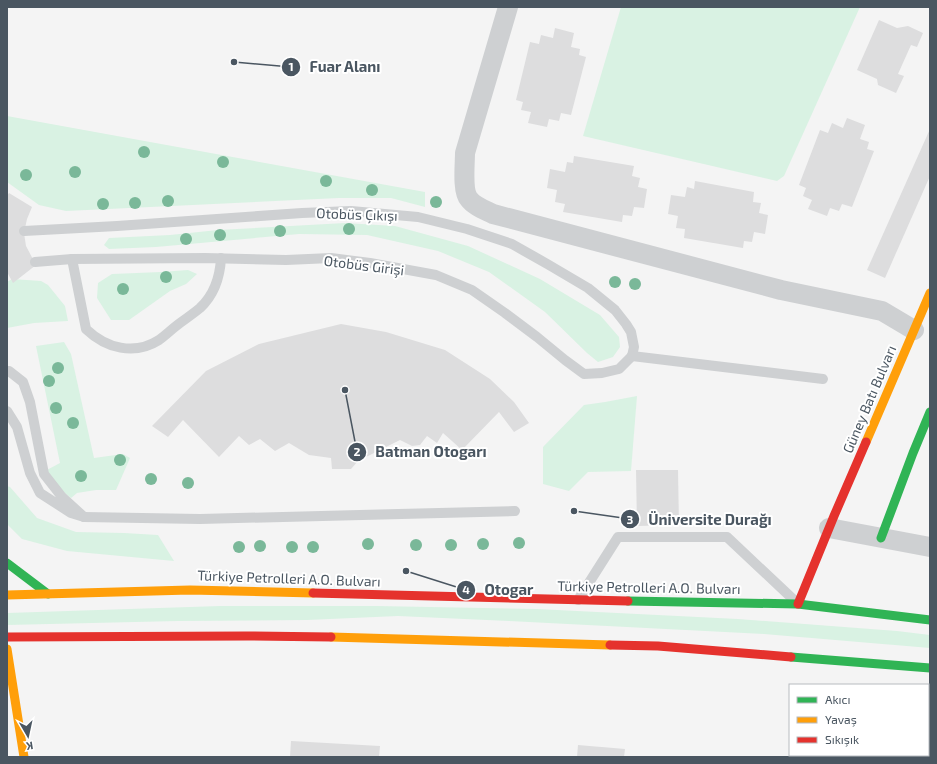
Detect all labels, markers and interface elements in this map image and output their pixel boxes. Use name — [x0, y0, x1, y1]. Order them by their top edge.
callout: Fuar Alanı — [281, 53, 388, 80]
text: Fuar Alanı — [309, 57, 381, 75]
text: 1 — [288, 59, 294, 73]
street label: Otobüs Çıkışı — [316, 204, 398, 225]
street label: Otobüs Girişi — [323, 252, 405, 279]
street label: Güney Batı Bulvarı — [839, 342, 899, 456]
callout: Batman Otogarı — [347, 439, 495, 466]
text: Batman Otogarı — [375, 442, 487, 460]
text: 2 — [354, 444, 361, 458]
callout: Üniversite Durağı — [620, 506, 780, 533]
text: Üniversite Durağı — [648, 510, 772, 528]
text: 3 — [627, 512, 634, 526]
street label: Türkiye Petrolleri A.O. Bulvarı — [197, 566, 381, 590]
callout: Otogar — [456, 576, 541, 603]
street label: Türkiye Petrolleri A.O. Bulvarı — [557, 577, 741, 597]
text: Otogar — [485, 580, 534, 598]
text: 4 — [462, 582, 470, 596]
legend — [789, 684, 929, 756]
text: Akıcı — [825, 692, 850, 706]
text: Yavaş — [825, 712, 857, 727]
north arrow — [8, 716, 48, 756]
text: Sıkışık — [825, 732, 859, 747]
text: K — [25, 739, 34, 753]

